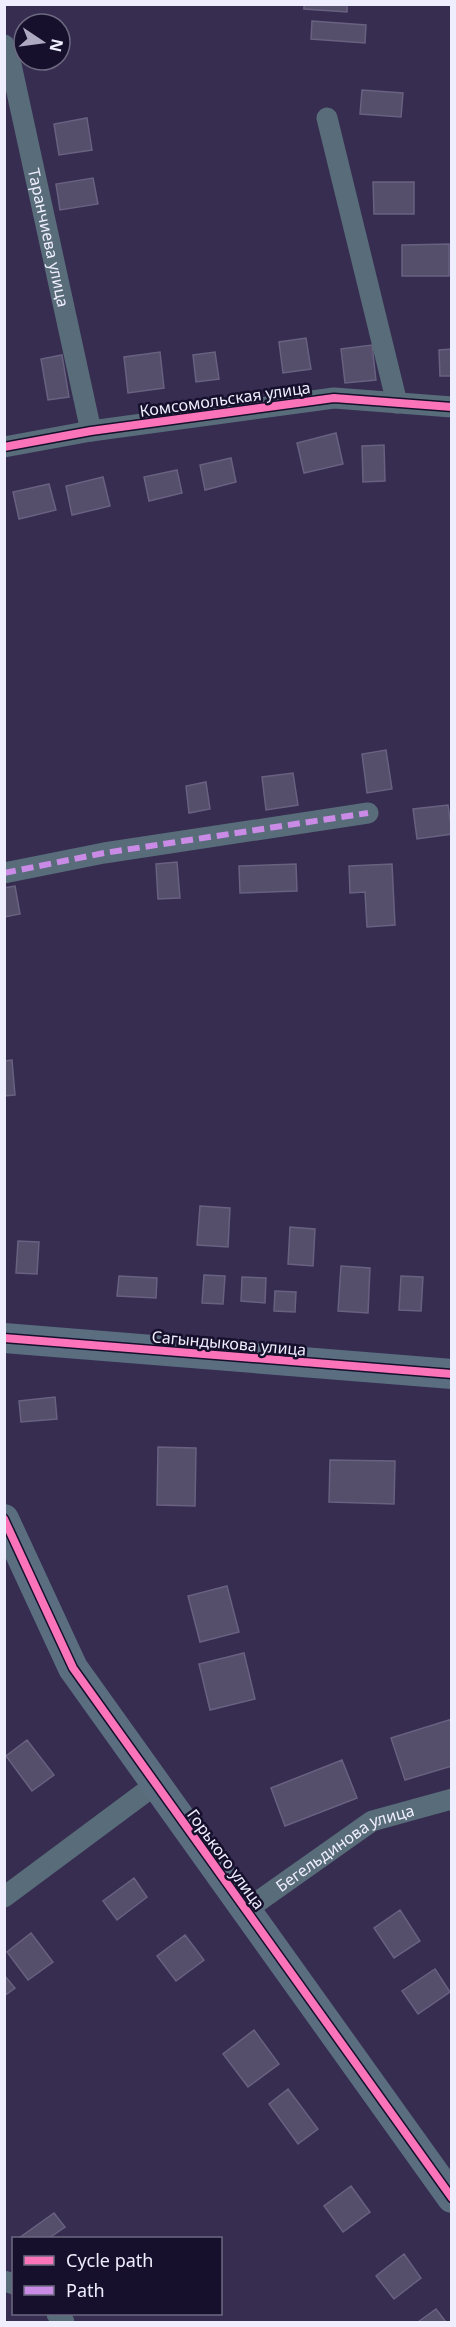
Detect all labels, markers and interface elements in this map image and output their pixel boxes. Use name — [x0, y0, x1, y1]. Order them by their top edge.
north arrow — [12, 12, 72, 72]
text: N — [44, 37, 69, 54]
street label: Таранчиева улица — [23, 166, 75, 309]
street label: Комсомольская улица — [138, 376, 312, 422]
street label: Сагындыкова улица — [151, 1325, 307, 1361]
street label: Бегельдинова улица — [271, 1799, 417, 1897]
street label: Горького улица — [182, 1804, 270, 1914]
legend — [12, 2237, 222, 2315]
text: Cycle path — [66, 2248, 153, 2272]
text: Path — [66, 2278, 105, 2302]

